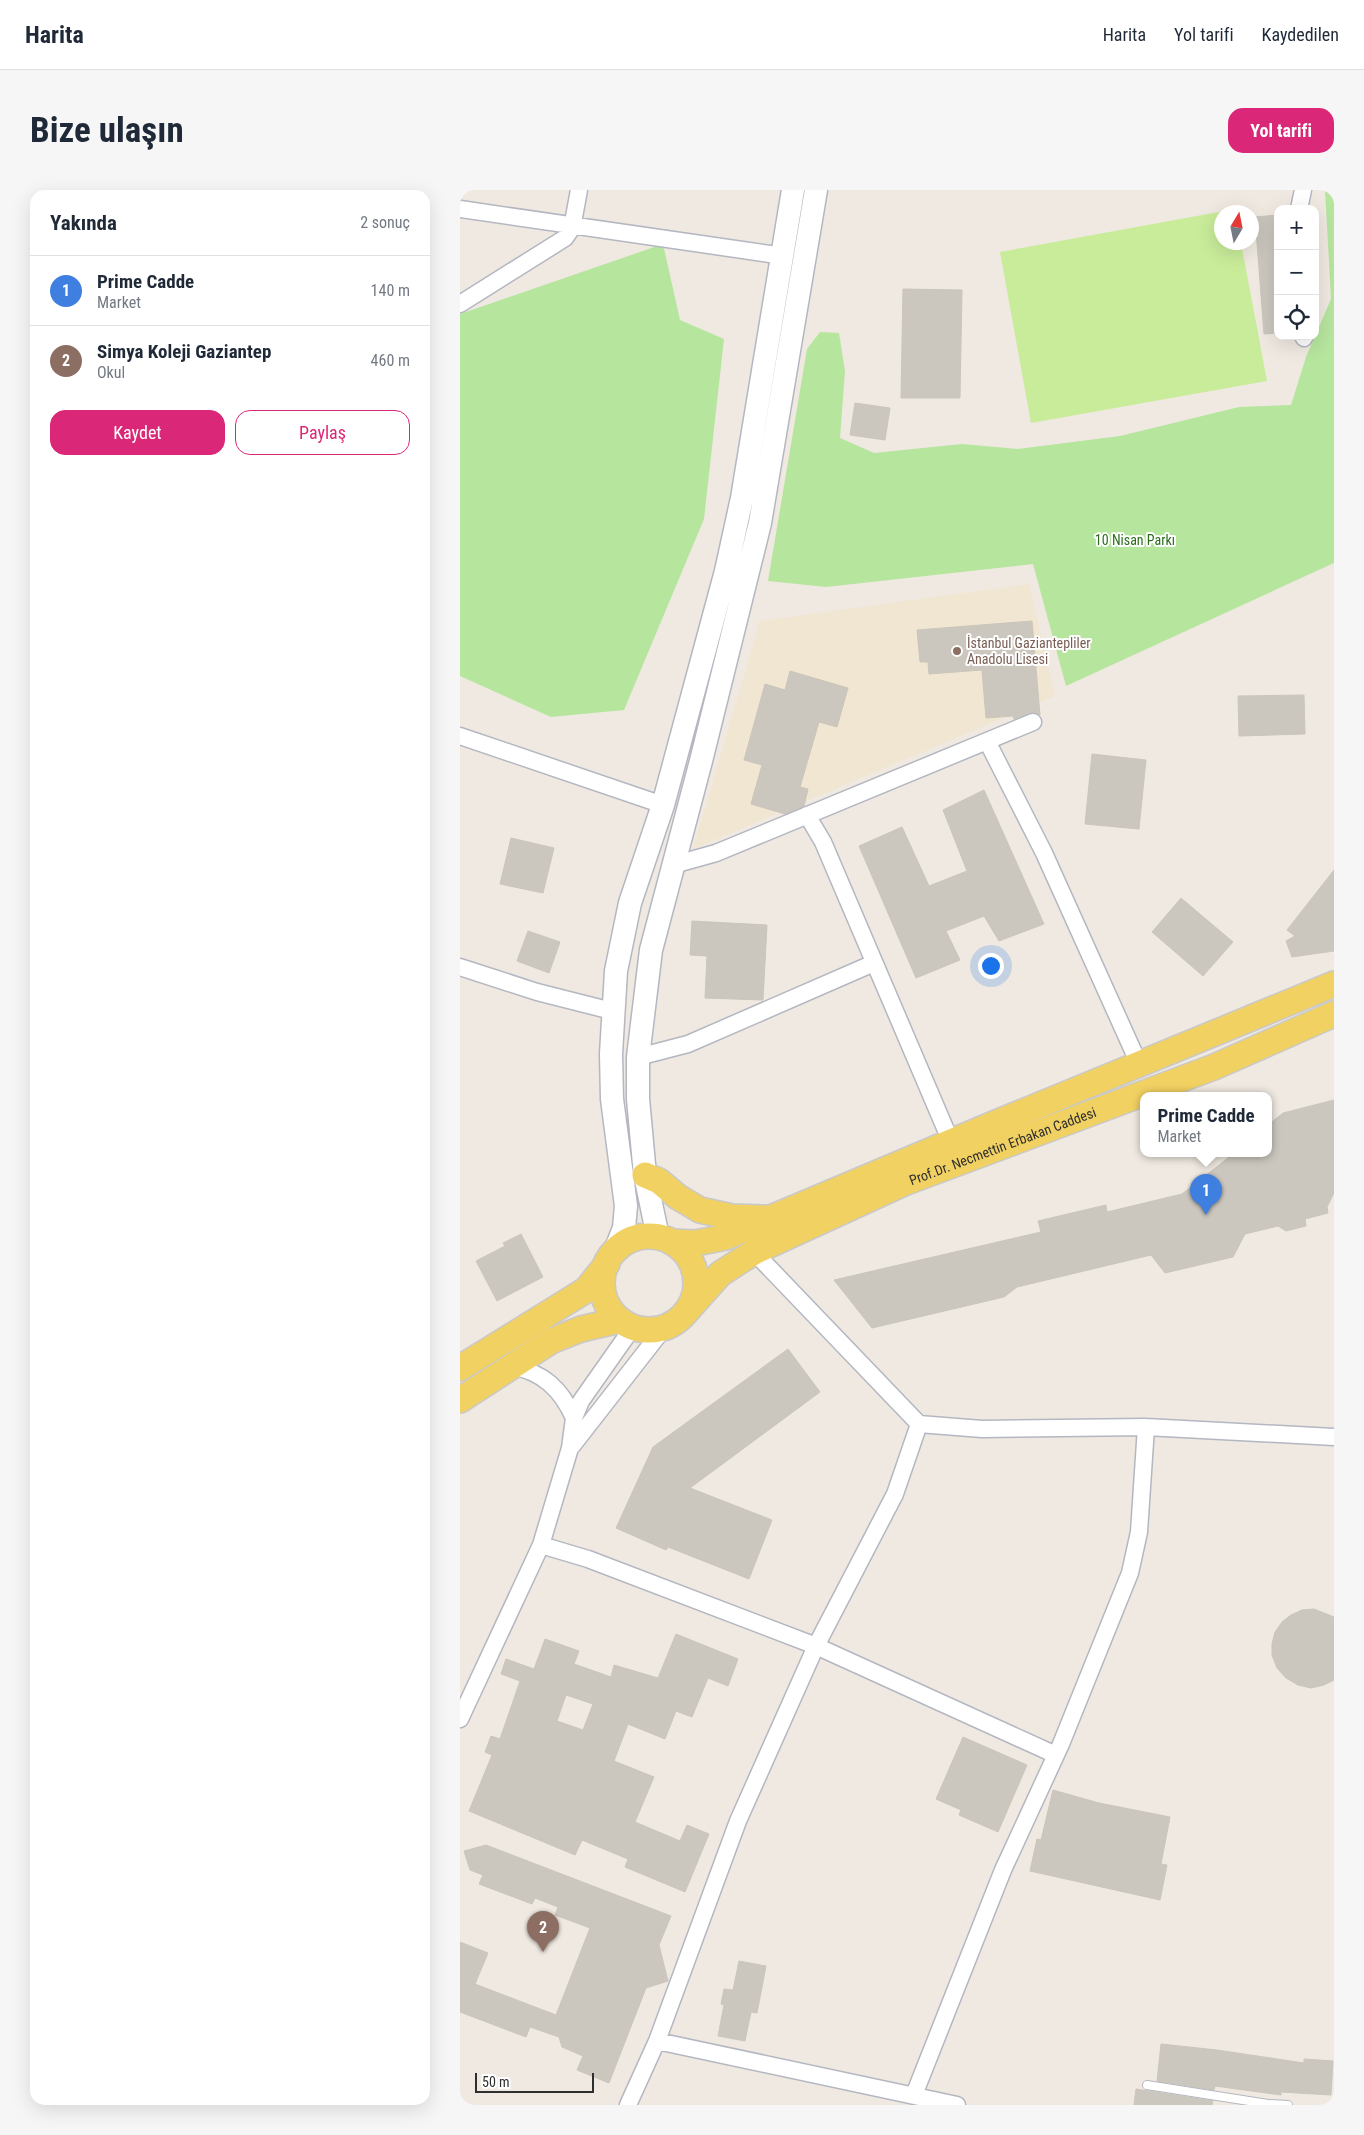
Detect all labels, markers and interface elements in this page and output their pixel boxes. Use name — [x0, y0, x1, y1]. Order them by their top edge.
text: Harita — [25, 21, 84, 49]
text: Harita — [1103, 24, 1146, 45]
text: Yol tarifi — [1174, 24, 1234, 45]
text: Kaydedilen — [1262, 24, 1339, 45]
button: Yol tarifi — [1228, 108, 1334, 153]
text: Bize ulaşın — [30, 110, 184, 151]
north arrow — [1214, 205, 1259, 250]
map controls — [1274, 205, 1319, 340]
button: + — [1274, 205, 1319, 250]
text: Yakında — [50, 211, 117, 235]
text: 2 sonuç — [360, 213, 410, 232]
button: − — [1274, 250, 1319, 295]
text: Prime Cadde — [97, 270, 194, 293]
text: 1 — [62, 281, 70, 300]
text: 140 m — [371, 281, 410, 300]
text: Market — [97, 293, 141, 312]
button: locate — [1274, 295, 1319, 340]
text: Simya Koleji Gaziantep — [97, 340, 271, 363]
text: 2 — [62, 351, 70, 370]
text: 460 m — [371, 351, 410, 370]
text: Okul — [97, 363, 125, 382]
button: Kaydet — [50, 410, 225, 455]
button: Paylaş — [235, 410, 410, 455]
park label: 10 Nisan Parkı — [1095, 532, 1175, 548]
place label: İstanbul Gaziantepliler Anadolu Lisesi — [967, 635, 1091, 667]
marker: İstanbul Gaziantepliler Anadolu Lisesi — [951, 645, 963, 657]
your location — [978, 953, 1004, 979]
popup — [1140, 1092, 1272, 1157]
street label: Prof.Dr. Necmettin Erbakan Caddesi — [907, 1104, 1098, 1188]
text: Prime Cadde — [1157, 1104, 1255, 1127]
text: Market — [1157, 1127, 1201, 1146]
pin: 1 — [1190, 1174, 1222, 1215]
pin: 2 — [527, 1911, 559, 1952]
scale bar — [475, 2070, 594, 2093]
text: 50 m — [482, 2074, 510, 2090]

